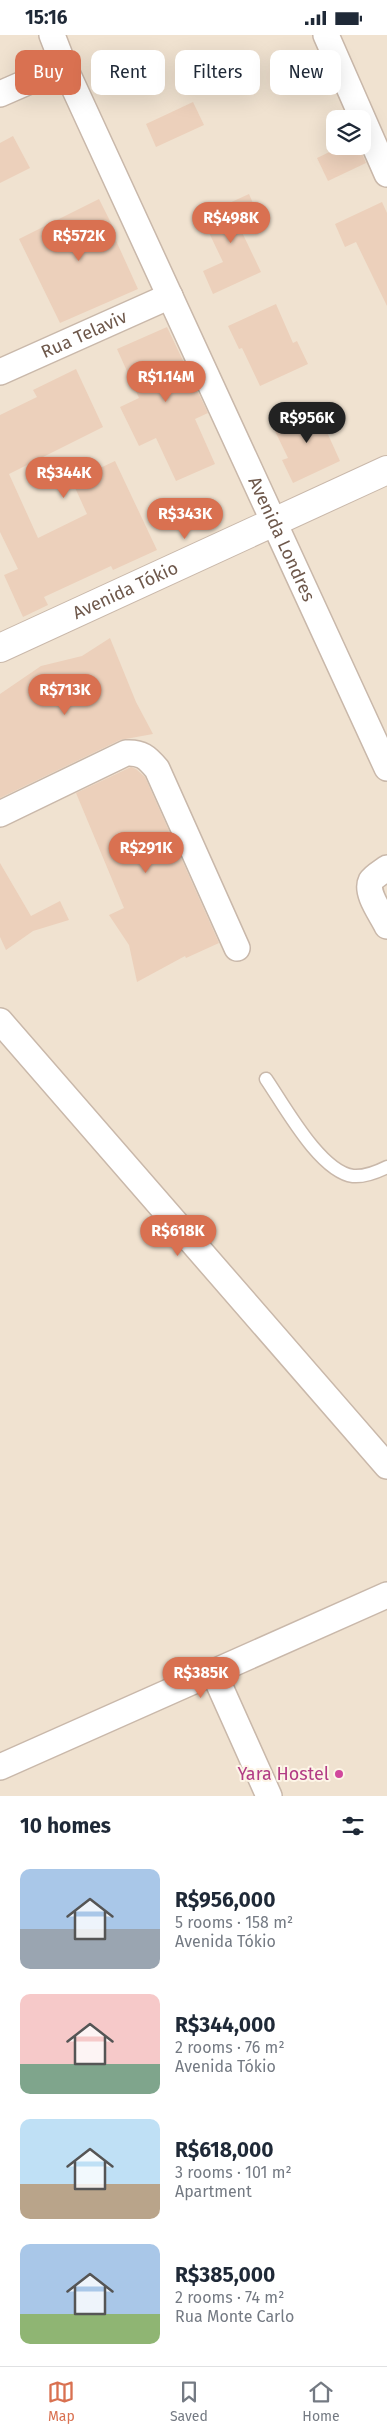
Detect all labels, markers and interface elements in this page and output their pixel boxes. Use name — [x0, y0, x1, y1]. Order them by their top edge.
text: 15:16 — [25, 6, 67, 29]
chip: Buy — [15, 50, 81, 95]
chip: Rent — [91, 50, 165, 95]
chip: Filters — [175, 50, 260, 95]
chip: New — [270, 50, 341, 95]
map controls — [326, 110, 371, 155]
button: layers — [326, 110, 371, 155]
pin: R$498K — [190, 201, 272, 244]
text: R$498K — [203, 208, 259, 227]
pin: R$572K — [38, 219, 120, 262]
text: R$572K — [53, 226, 105, 245]
street label: Rua Telaviv — [38, 306, 130, 363]
pin: R$1.14M — [120, 361, 212, 403]
text: R$1.14M — [138, 367, 194, 386]
pin: R$956K — [266, 401, 348, 444]
text: R$956K — [280, 408, 334, 427]
pin: R$344K — [23, 457, 105, 499]
text: R$344K — [36, 463, 92, 482]
street label: Avenida Londres — [243, 473, 320, 605]
pin: R$343K — [144, 497, 226, 540]
text: R$343K — [158, 504, 212, 523]
street label: Avenida Tókio — [69, 557, 182, 624]
pin: R$713K — [24, 673, 106, 716]
text: R$713K — [39, 680, 91, 699]
pin: R$291K — [105, 831, 187, 874]
text: R$291K — [120, 838, 172, 857]
pin: R$618K — [137, 1215, 219, 1257]
text: R$618K — [151, 1221, 205, 1240]
pin: R$385K — [160, 1657, 242, 1699]
text: R$385K — [174, 1663, 228, 1682]
place label: Yara Hostel — [237, 1763, 329, 1785]
marker: Yara Hostel — [333, 1768, 345, 1780]
icon: filters — [339, 1812, 367, 1840]
text: 10 homes — [20, 1813, 111, 1839]
text: R$956,000 — [175, 1887, 275, 1913]
icon: home — [60, 1889, 120, 1949]
text: 5 rooms · 158 m² — [175, 1913, 293, 1932]
text: Avenida Tókio — [175, 1932, 276, 1951]
text: R$344,000 — [175, 2012, 276, 2038]
icon: home — [60, 2014, 120, 2074]
text: 2 rooms · 76 m² — [175, 2038, 285, 2057]
text: Avenida Tókio — [175, 2057, 276, 2076]
text: R$618,000 — [175, 2137, 274, 2163]
icon: home — [60, 2139, 120, 2199]
text: 3 rooms · 101 m² — [175, 2163, 292, 2182]
text: Apartment — [175, 2182, 252, 2201]
text: R$385,000 — [175, 2262, 275, 2288]
icon: home — [60, 2264, 120, 2324]
text: 2 rooms · 74 m² — [175, 2288, 284, 2307]
text: Rua Monte Carlo — [175, 2307, 294, 2326]
tab: Map — [47, 2378, 75, 2425]
tab: Saved — [170, 2378, 208, 2425]
tab: Home — [302, 2378, 340, 2425]

